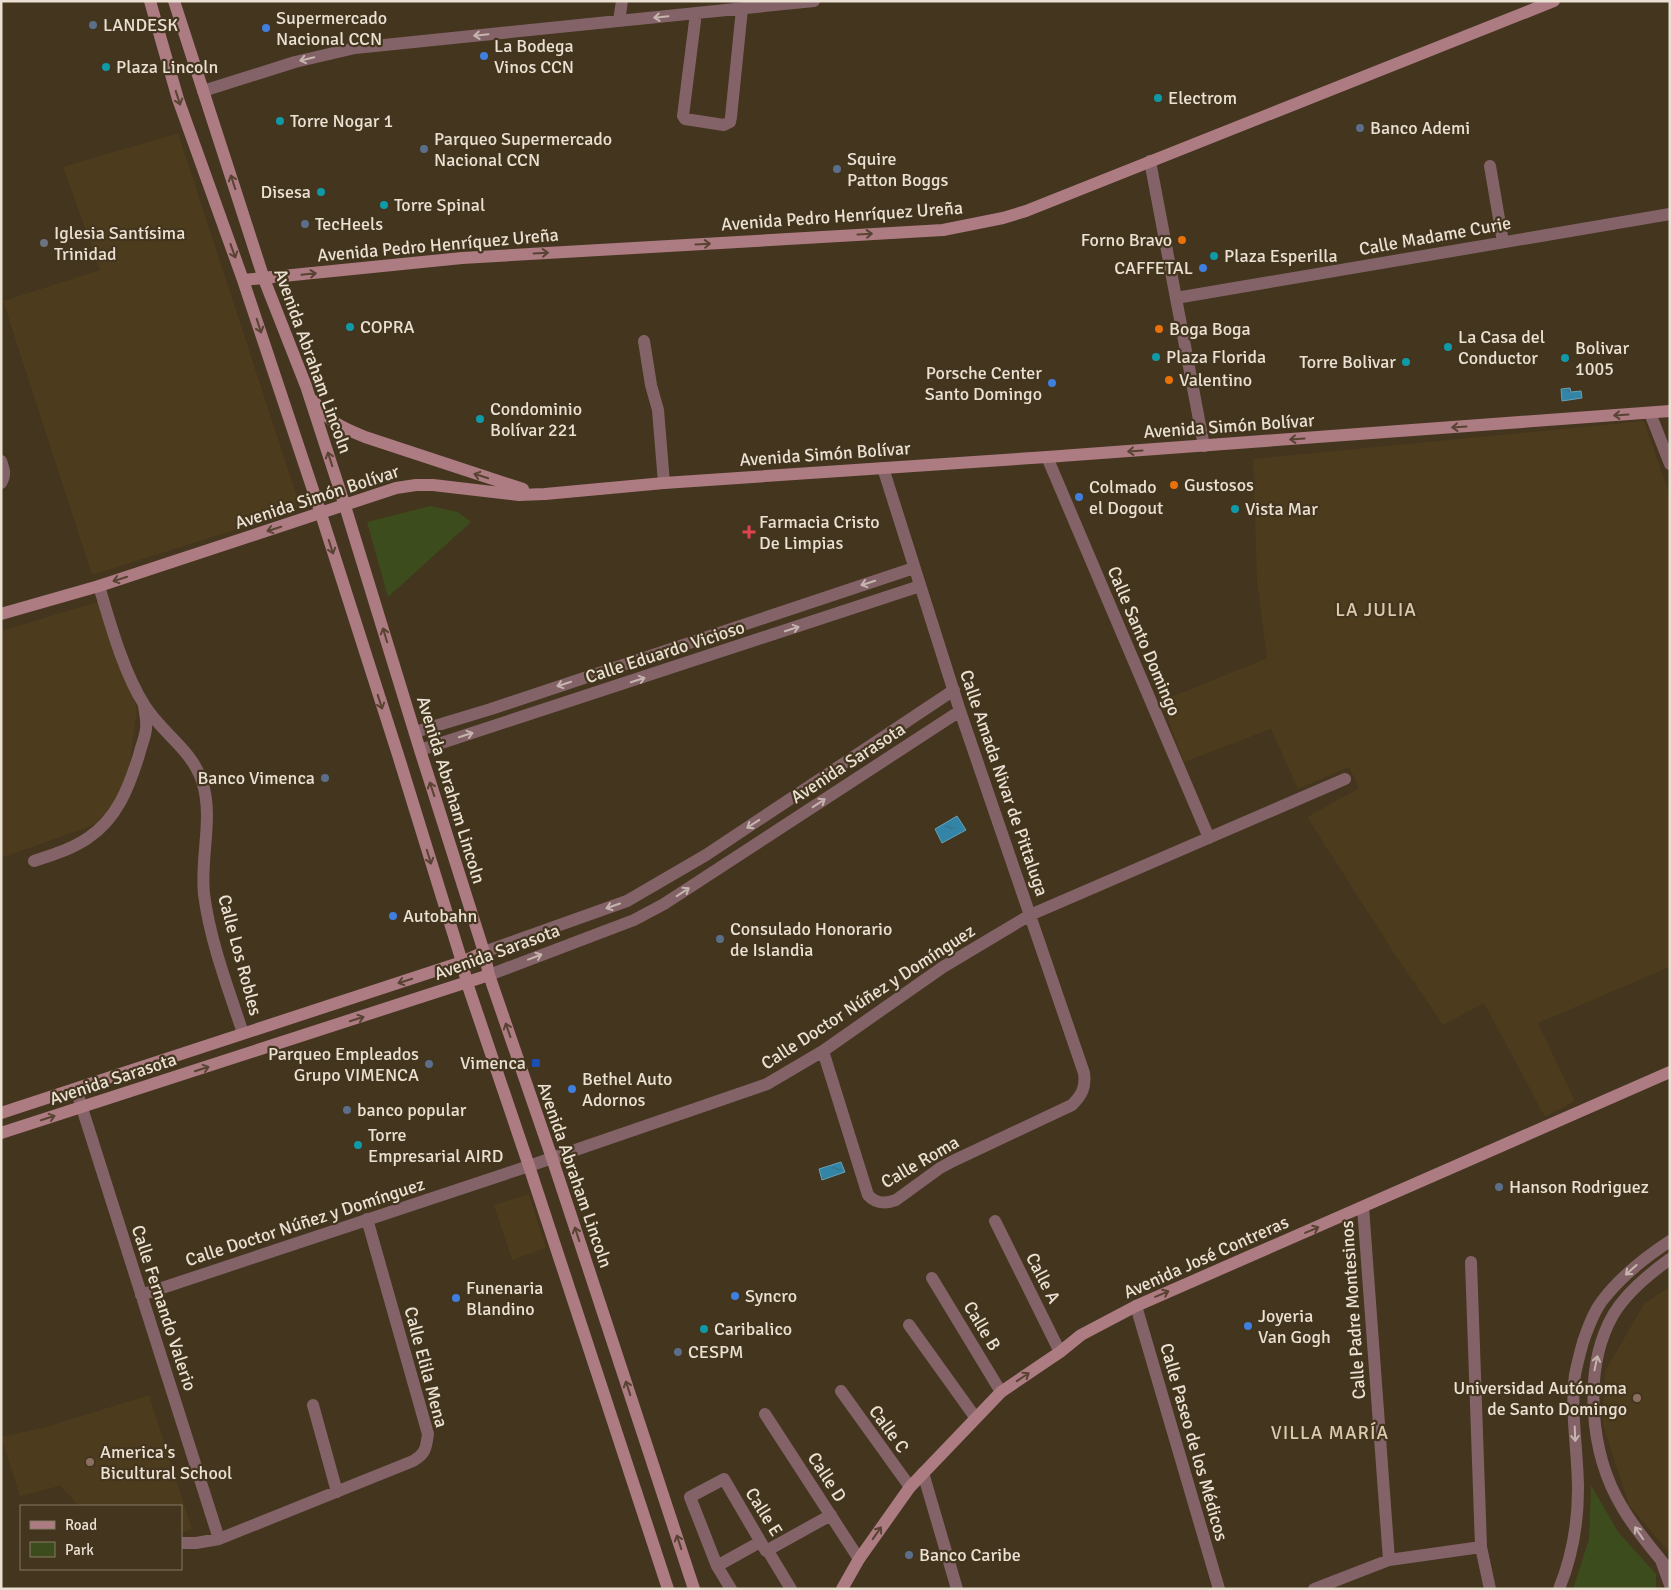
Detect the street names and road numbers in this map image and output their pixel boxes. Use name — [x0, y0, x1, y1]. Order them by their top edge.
street label: Avenida Pedro Henríquez Ureña — [720, 197, 964, 235]
street label: Calle Madame Curie — [1357, 212, 1513, 260]
street label: Avenida Pedro Henríquez Ureña — [316, 223, 560, 267]
street label: Avenida Abraham Lincoln — [269, 266, 357, 456]
street label: Avenida Simón Bolívar — [1143, 409, 1316, 443]
street label: Avenida Simón Bolívar — [739, 437, 912, 471]
street label: Avenida Simón Bolívar — [232, 460, 402, 534]
street label: Calle Santo Domingo — [1103, 563, 1185, 719]
street label: Calle Eduardo Vicioso — [583, 616, 747, 688]
street label: Calle Amada Nivar de Pittaluga — [955, 667, 1053, 899]
street label: Avenida Abraham Lincoln — [412, 694, 490, 886]
street label: Avenida Sarasota — [787, 718, 909, 808]
street label: Calle Los Robles — [213, 892, 267, 1018]
street label: Avenida Sarasota — [431, 919, 563, 985]
street label: Calle Doctor Núñez y Domínguez — [757, 920, 979, 1074]
street label: Avenida Sarasota — [47, 1048, 179, 1110]
street label: Avenida Abraham Lincoln — [533, 1079, 617, 1271]
street label: Calle Roma — [877, 1131, 963, 1193]
street label: Calle Doctor Núñez y Domínguez — [183, 1173, 427, 1271]
street label: Avenida José Contreras — [1120, 1211, 1292, 1303]
street label: Calle Padre Montesinos — [1336, 1220, 1370, 1400]
street label: Calle Fernando Valerio — [127, 1222, 201, 1394]
street label: Calle A — [1021, 1249, 1065, 1307]
street label: Calle B — [959, 1297, 1005, 1355]
street label: Calle Elila Mena — [399, 1304, 453, 1430]
street label: Calle Paseo de los Médicos — [1155, 1341, 1233, 1543]
street label: Calle C — [864, 1401, 914, 1457]
street label: Calle D — [803, 1448, 851, 1506]
street label: Calle E — [741, 1484, 787, 1540]

